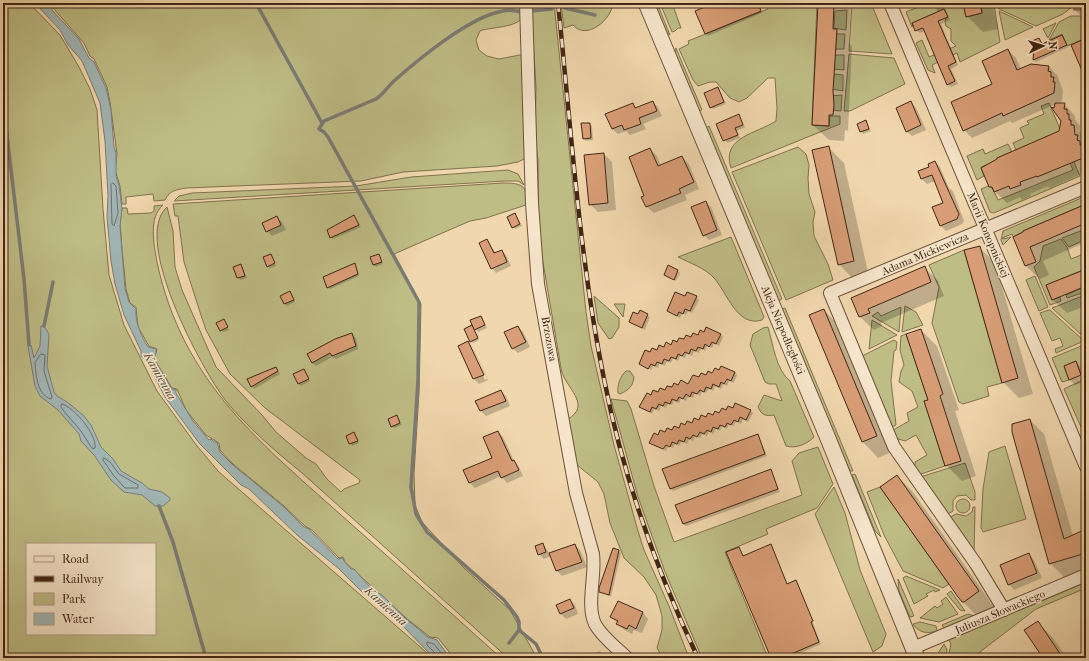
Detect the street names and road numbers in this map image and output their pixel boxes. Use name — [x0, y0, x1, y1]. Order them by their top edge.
street label: Marii Konopnickiej — [964, 190, 1012, 280]
street label: Adama Mickiewicza — [879, 229, 971, 279]
street label: Aleja Niepodległości — [758, 283, 808, 377]
street label: Brzozowa — [539, 315, 560, 363]
street label: Juliusza Słowackiego — [952, 587, 1047, 637]

